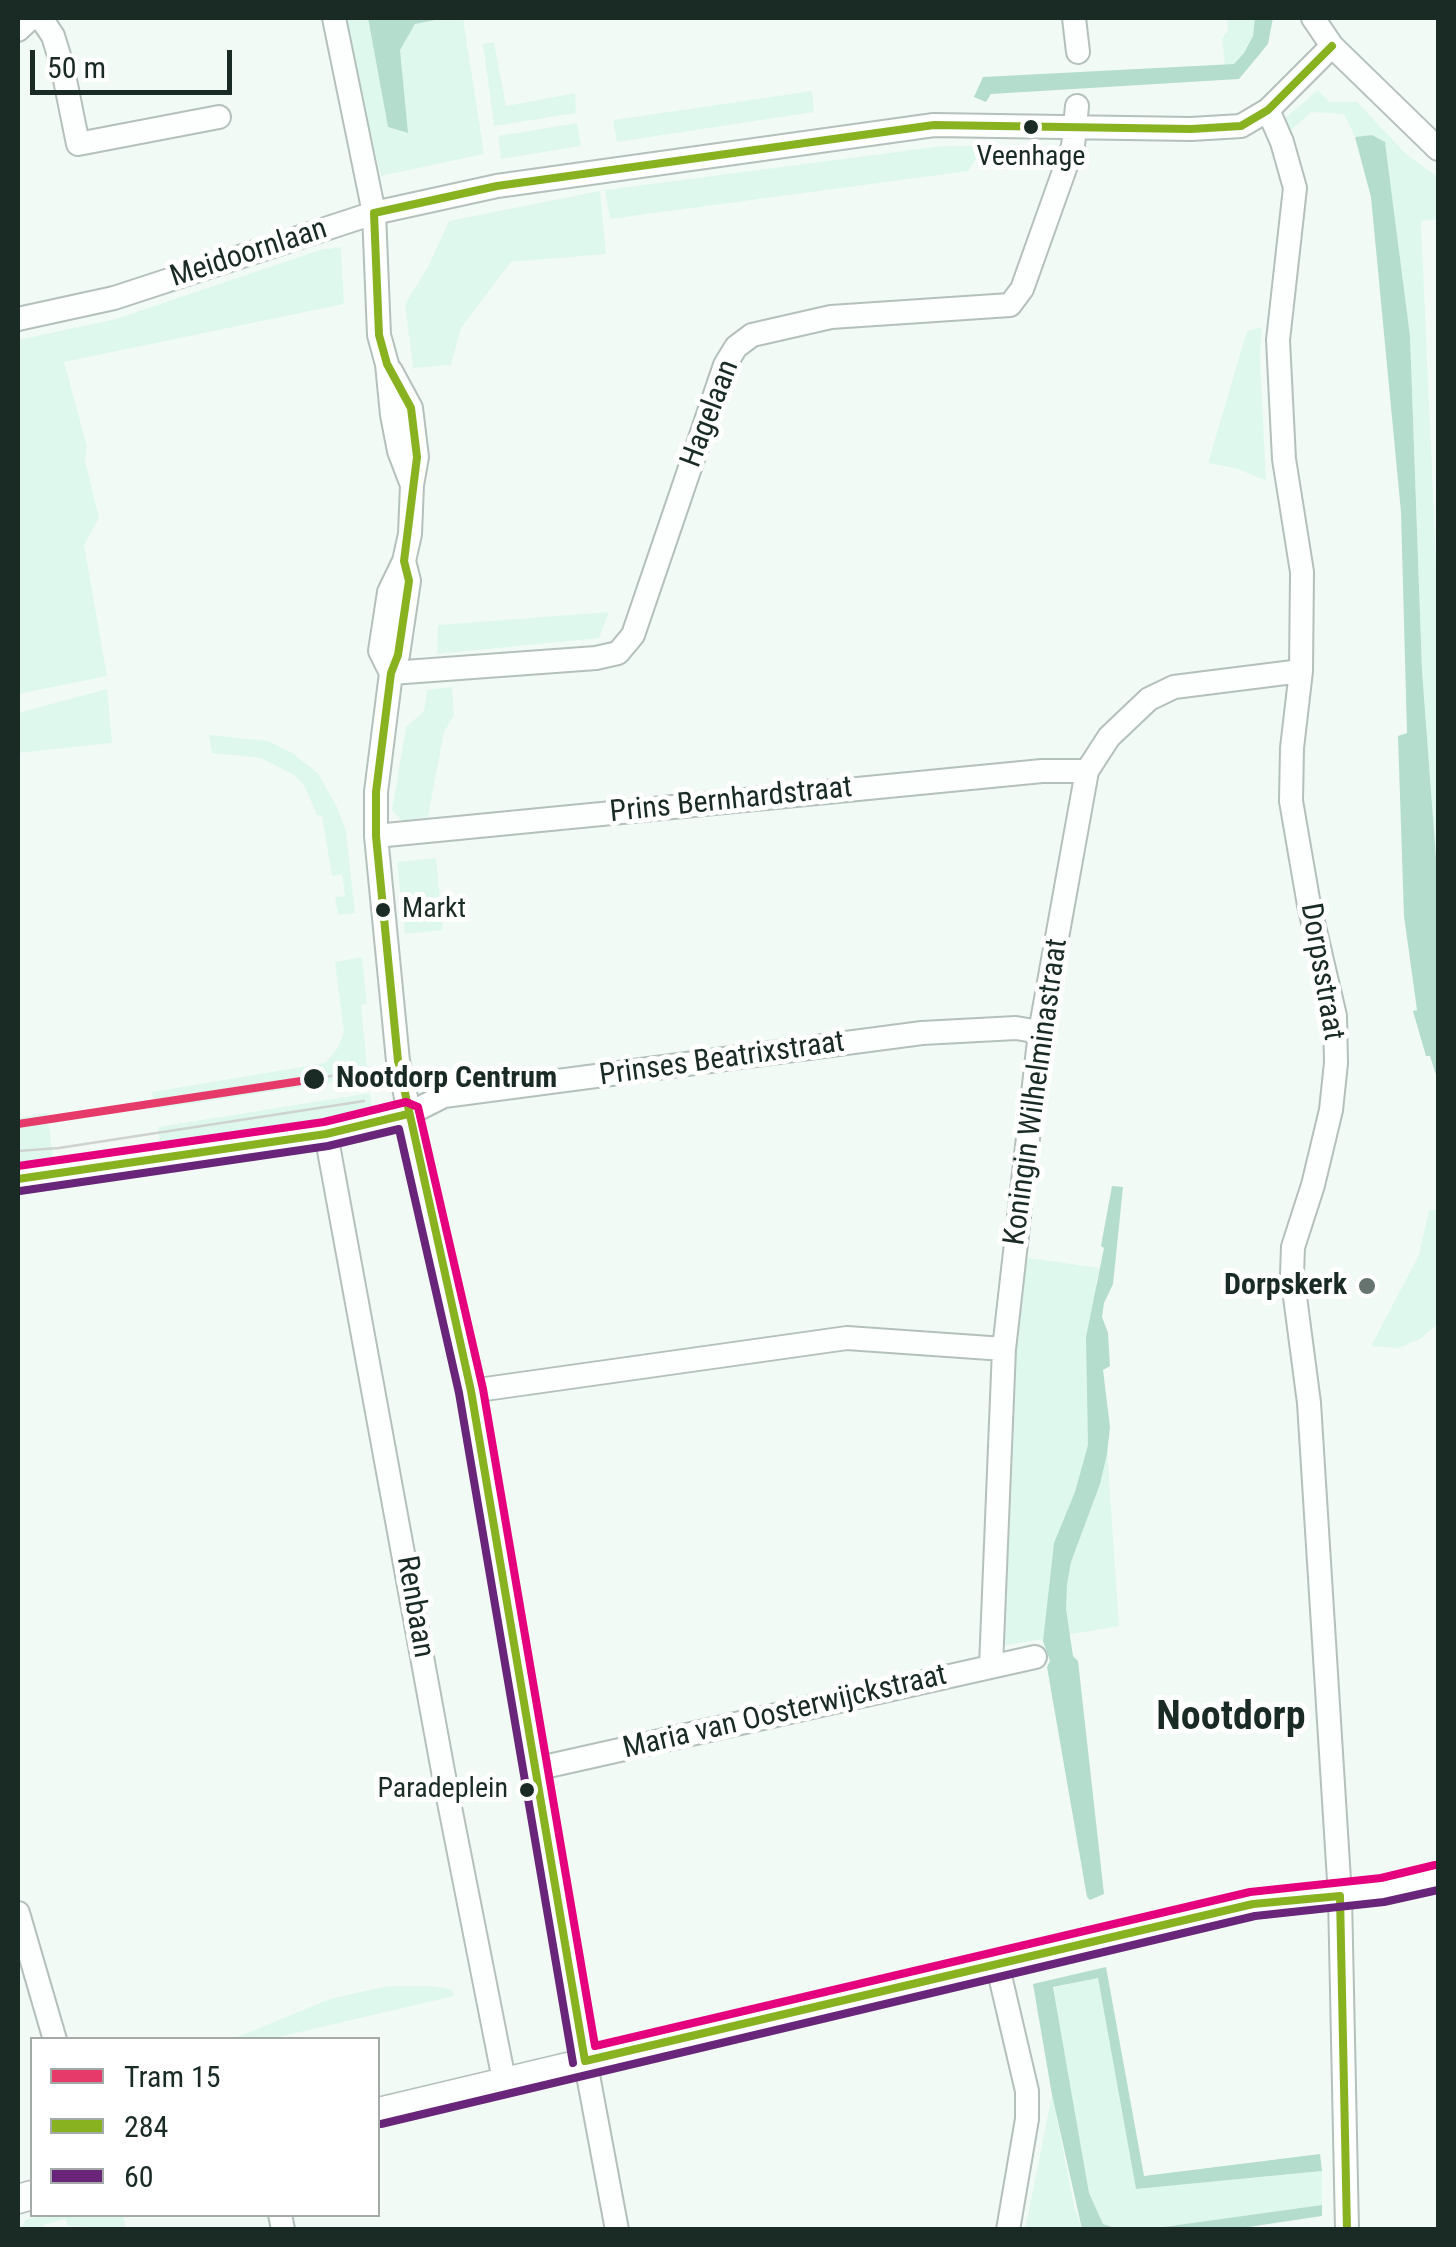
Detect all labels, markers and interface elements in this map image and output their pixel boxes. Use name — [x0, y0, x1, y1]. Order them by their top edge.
scale bar — [35, 30, 238, 92]
text: 50 m — [47, 50, 106, 85]
marker: Veenhage — [1021, 117, 1041, 137]
place label: Veenhage — [977, 141, 1085, 175]
street label: Meidoornlaan — [166, 212, 332, 296]
street label: Hagelaan — [674, 355, 748, 473]
street label: Prins Bernhardstraat — [608, 770, 854, 832]
place label: Markt — [402, 893, 466, 927]
marker: Markt — [373, 900, 393, 920]
street label: Dorpsstraat — [1291, 901, 1351, 1043]
street label: Koningin Wilhelminastraat — [998, 936, 1076, 1248]
street label: Prinses Beatrixstraat — [597, 1025, 847, 1095]
place label: Nootdorp Centrum — [336, 1061, 557, 1097]
marker: Nootdorp Centrum — [301, 1066, 327, 1092]
place label: Dorpskerk — [1224, 1268, 1347, 1304]
marker: Dorpskerk — [1356, 1275, 1378, 1297]
street label: Renbaan — [387, 1553, 441, 1661]
street label: Maria van Oosterwijckstraat — [620, 1658, 950, 1768]
district label: Nootdorp — [1156, 1695, 1306, 1743]
place label: Paradeplein — [377, 1773, 508, 1807]
marker: Paradeplein — [517, 1780, 537, 1800]
legend — [30, 2037, 380, 2217]
text: Tram 15 — [124, 2059, 221, 2094]
text: 284 — [124, 2109, 168, 2144]
text: 60 — [124, 2159, 154, 2194]

